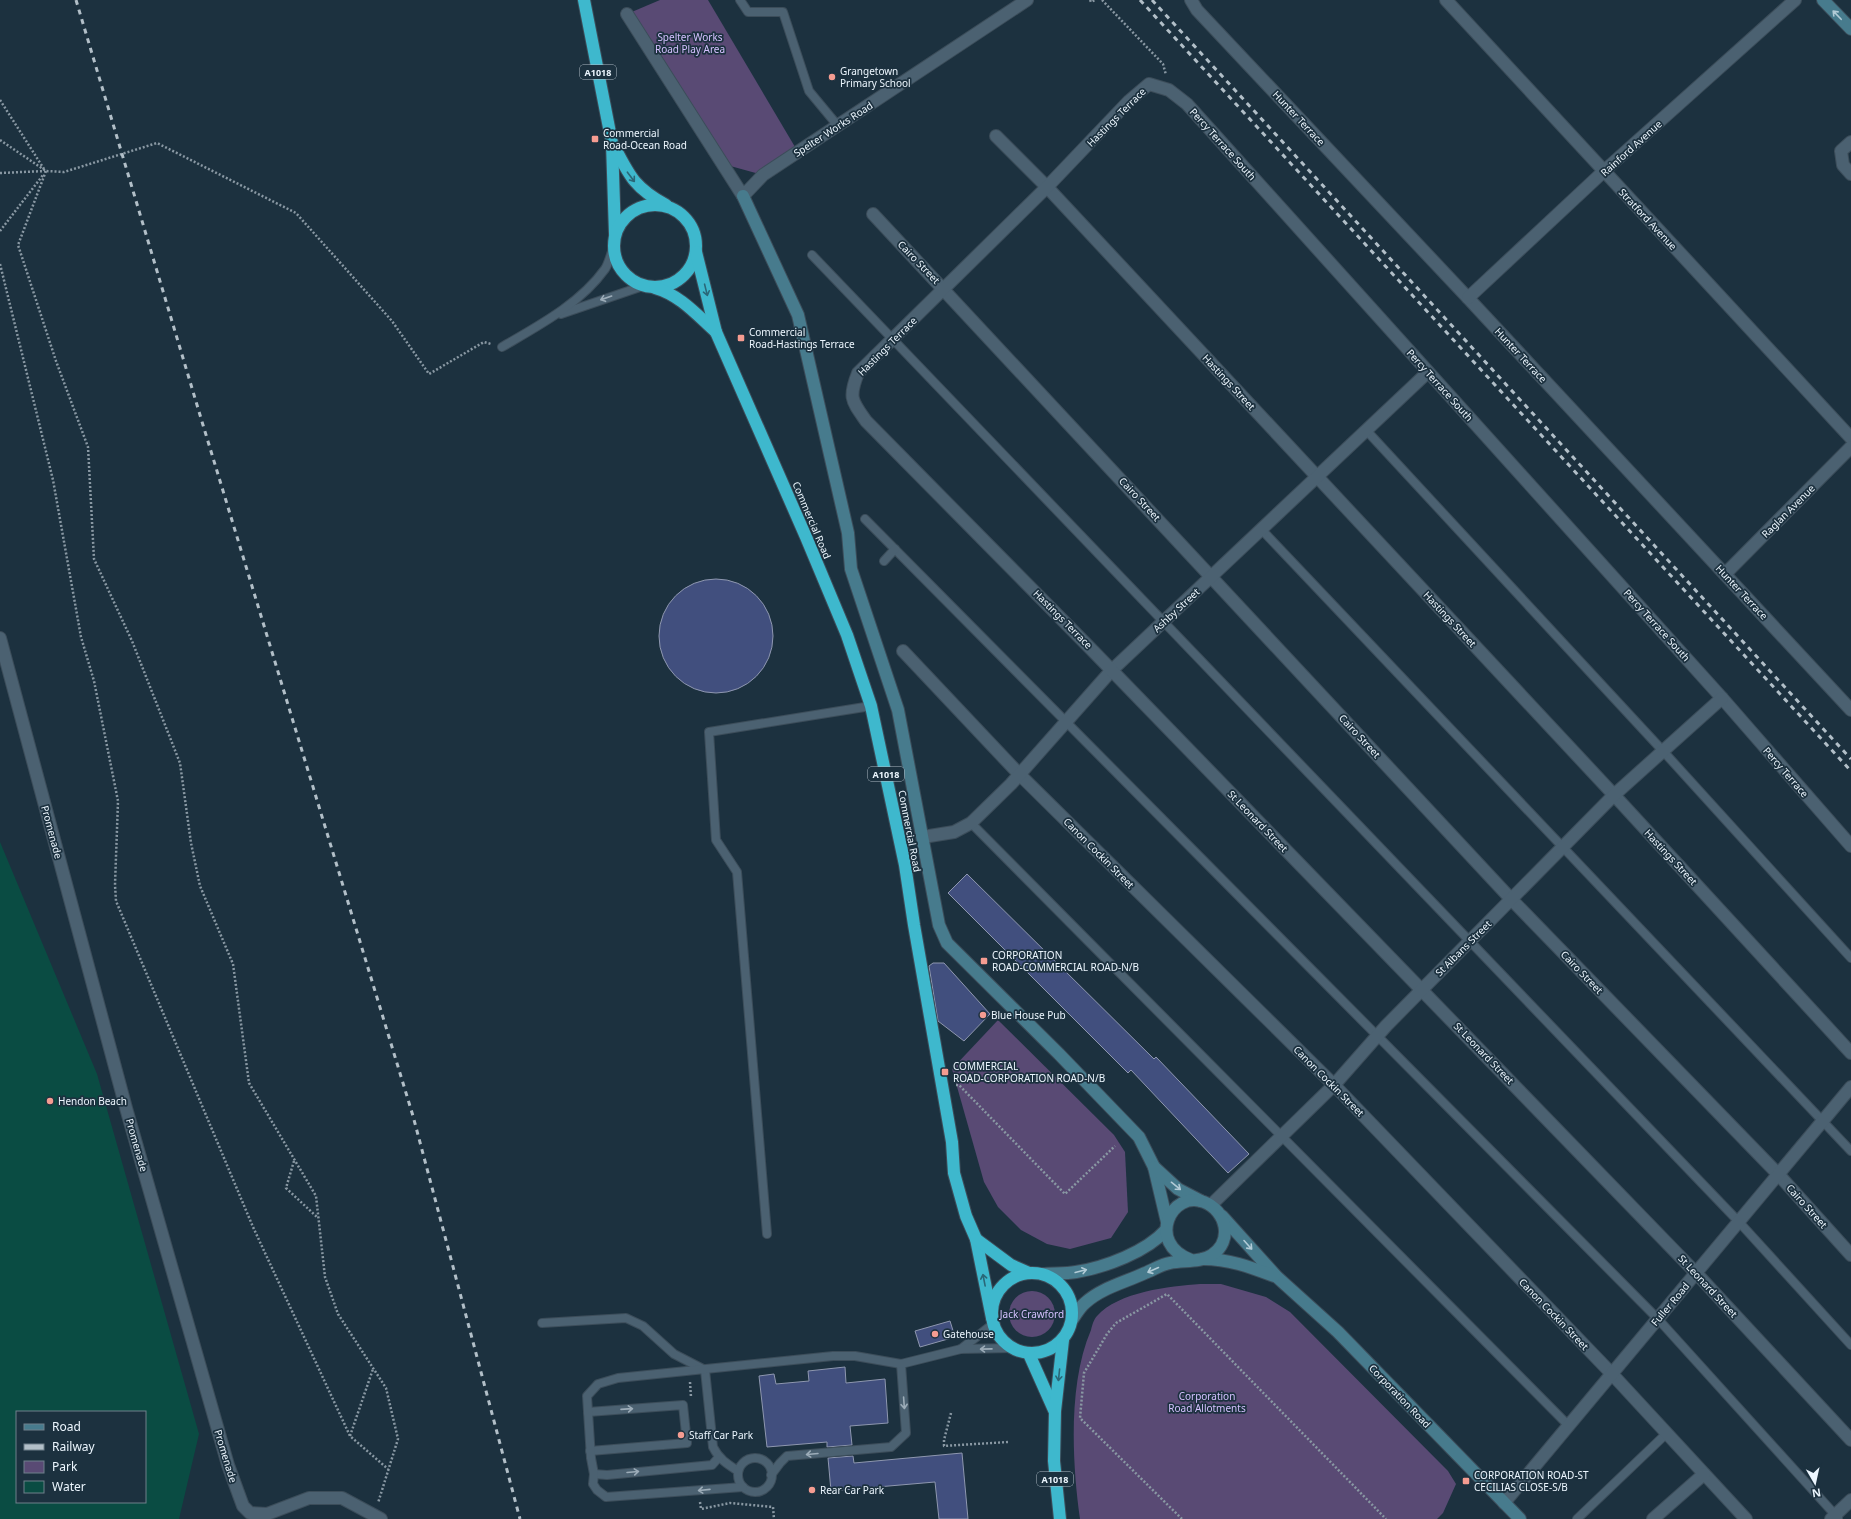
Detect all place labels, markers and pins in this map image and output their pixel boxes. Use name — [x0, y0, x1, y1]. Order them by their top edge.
place label: Grangetown Primary School — [840, 64, 911, 90]
marker: Grangetown Primary School — [827, 72, 837, 82]
place label: Commercial Road-Ocean Road — [603, 126, 687, 152]
marker: Commercial Road-Ocean Road — [590, 134, 600, 144]
place label: Commercial Road-Hastings Terrace — [749, 325, 855, 351]
marker: Commercial Road-Hastings Terrace — [736, 333, 746, 343]
place label: CORPORATION ROAD-COMMERCIAL ROAD-N/B — [992, 948, 1139, 974]
marker: CORPORATION ROAD-COMMERCIAL ROAD-N/B — [979, 956, 989, 966]
place label: Blue House Pub — [991, 1008, 1066, 1022]
marker: Blue House Pub — [978, 1010, 988, 1020]
place label: COMMERCIAL ROAD-CORPORATION ROAD-N/B — [953, 1059, 1105, 1085]
marker: COMMERCIAL ROAD-CORPORATION ROAD-N/B — [940, 1067, 950, 1077]
place label: Hendon Beach — [58, 1094, 127, 1108]
marker: Hendon Beach — [45, 1096, 55, 1106]
place label: Gatehouse — [943, 1327, 994, 1341]
marker: Gatehouse — [930, 1329, 940, 1339]
place label: Staff Car Park — [689, 1428, 754, 1442]
marker: Staff Car Park — [676, 1430, 686, 1440]
place label: CORPORATION ROAD-ST CECILIAS CLOSE-S/B — [1474, 1468, 1589, 1494]
marker: CORPORATION ROAD-ST CECILIAS CLOSE-S/B — [1461, 1476, 1471, 1486]
place label: Rear Car Park — [820, 1483, 885, 1497]
marker: Rear Car Park — [807, 1485, 817, 1495]

